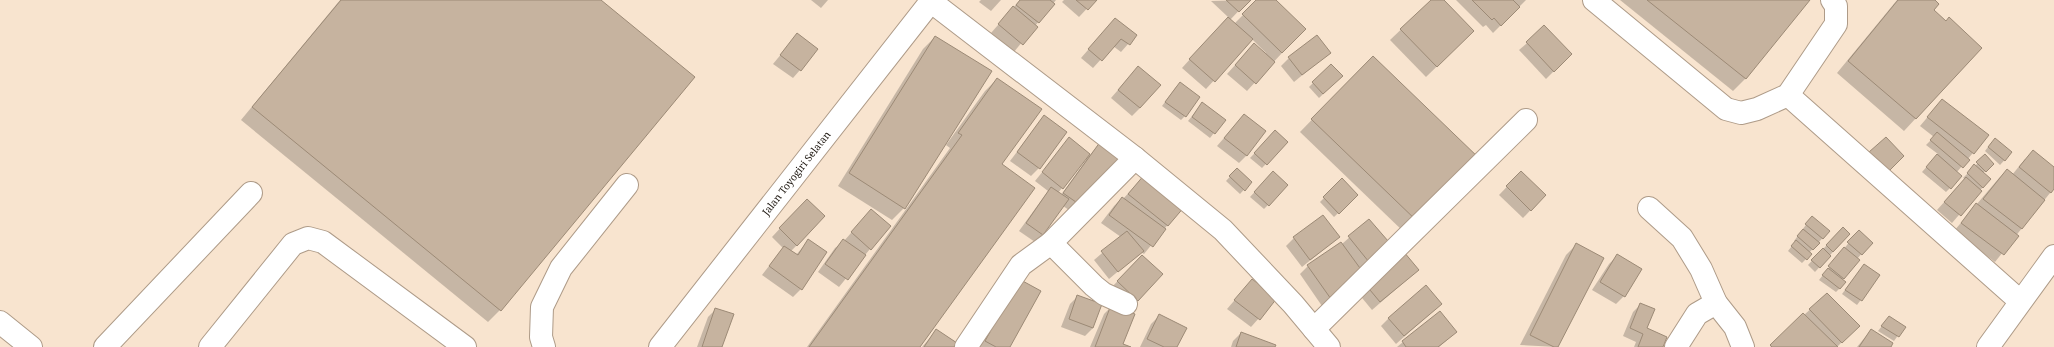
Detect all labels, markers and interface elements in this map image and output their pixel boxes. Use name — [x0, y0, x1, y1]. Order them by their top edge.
street label: Jalan Toyogiri Selatan — [758, 127, 834, 219]

